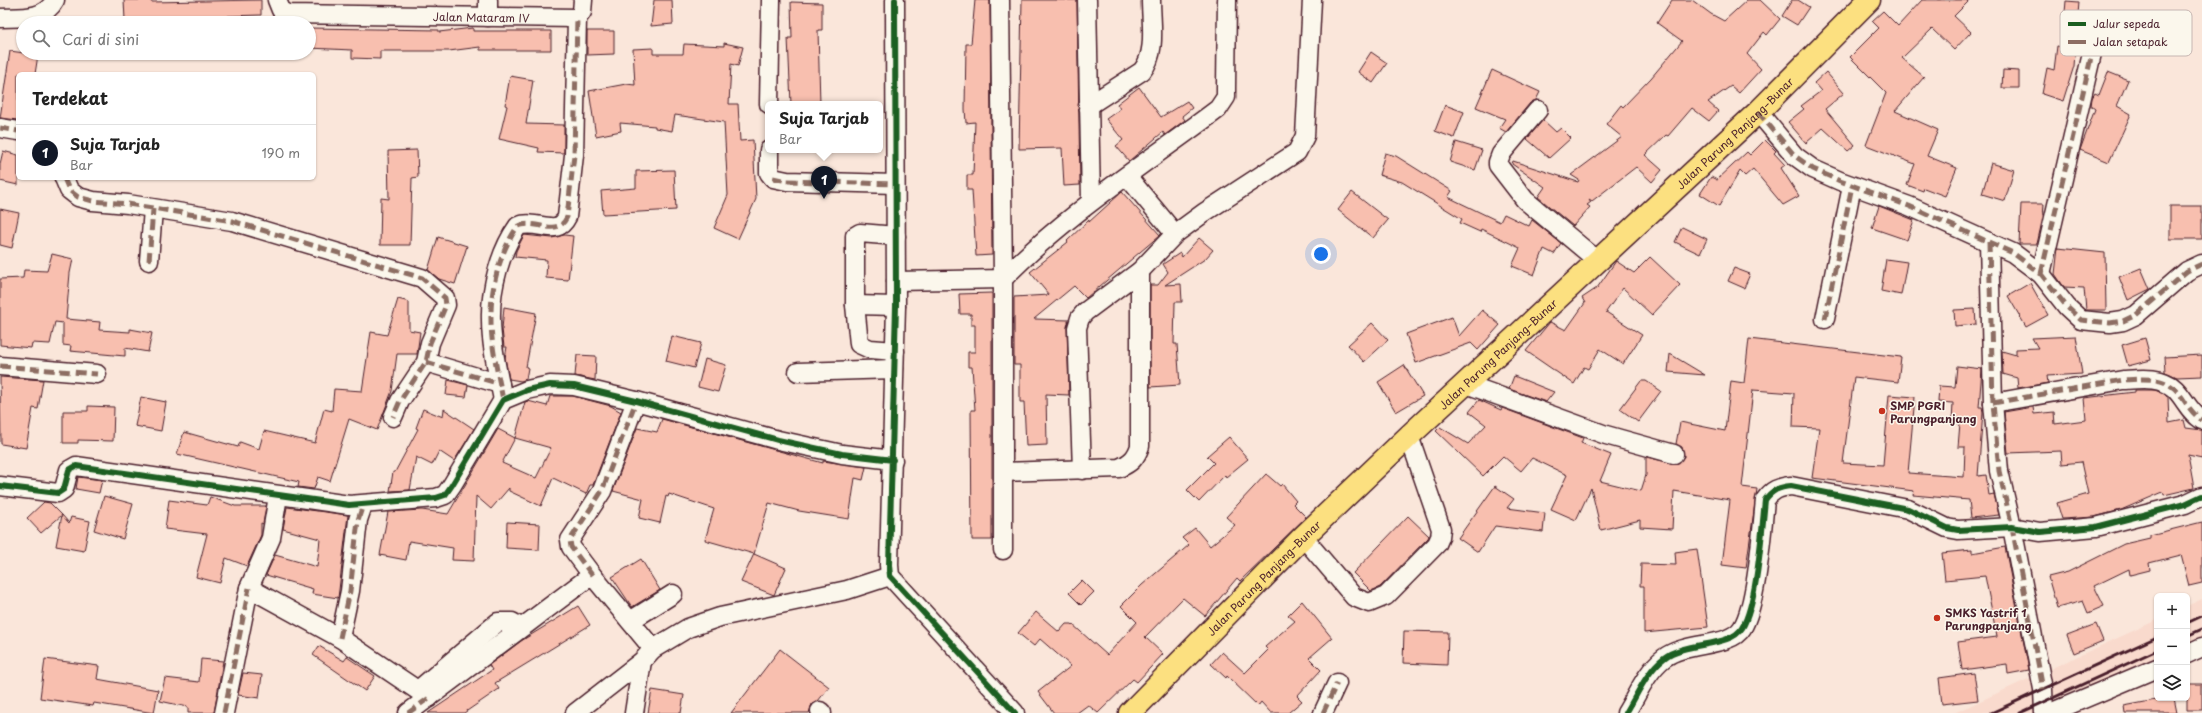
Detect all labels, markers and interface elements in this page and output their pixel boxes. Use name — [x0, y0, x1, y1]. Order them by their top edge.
street label: Jalan Mataram IV — [433, 8, 530, 26]
legend — [2060, 10, 2192, 56]
text: Jalur sepeda — [2093, 15, 2160, 32]
search box — [16, 16, 316, 60]
icon: search — [30, 27, 52, 49]
text: Cari di sini — [62, 27, 139, 50]
text: Jalan setapak — [2093, 33, 2168, 50]
street label: Jalan Parung Panjang–Bunar — [1672, 73, 1797, 193]
text: Terdekat — [32, 85, 108, 111]
popup — [765, 101, 883, 153]
text: Suja Tarjab — [779, 106, 869, 129]
text: Bar — [779, 129, 802, 148]
text: Suja Tarjab — [70, 132, 160, 155]
text: 1 — [42, 143, 48, 162]
text: 190 m — [261, 143, 300, 162]
text: Bar — [70, 155, 93, 174]
pin: 1 — [811, 166, 837, 199]
your location — [1311, 244, 1331, 264]
street label: Jalan Parung Panjang–Bunar — [1435, 294, 1561, 413]
place label: SMP PGRI Parungpanjang — [1890, 397, 1977, 427]
marker: SMP PGRI Parungpanjang — [1877, 406, 1887, 416]
street label: Jalan Parung Panjang–Bunar — [1202, 516, 1324, 639]
map controls — [2154, 593, 2190, 701]
button: + — [2154, 593, 2190, 629]
place label: SMKS Yastrif 1 Parungpanjang — [1945, 604, 2032, 634]
marker: SMKS Yastrif 1 Parungpanjang — [1932, 613, 1942, 623]
button: − — [2154, 629, 2190, 665]
button: layers — [2154, 665, 2190, 701]

